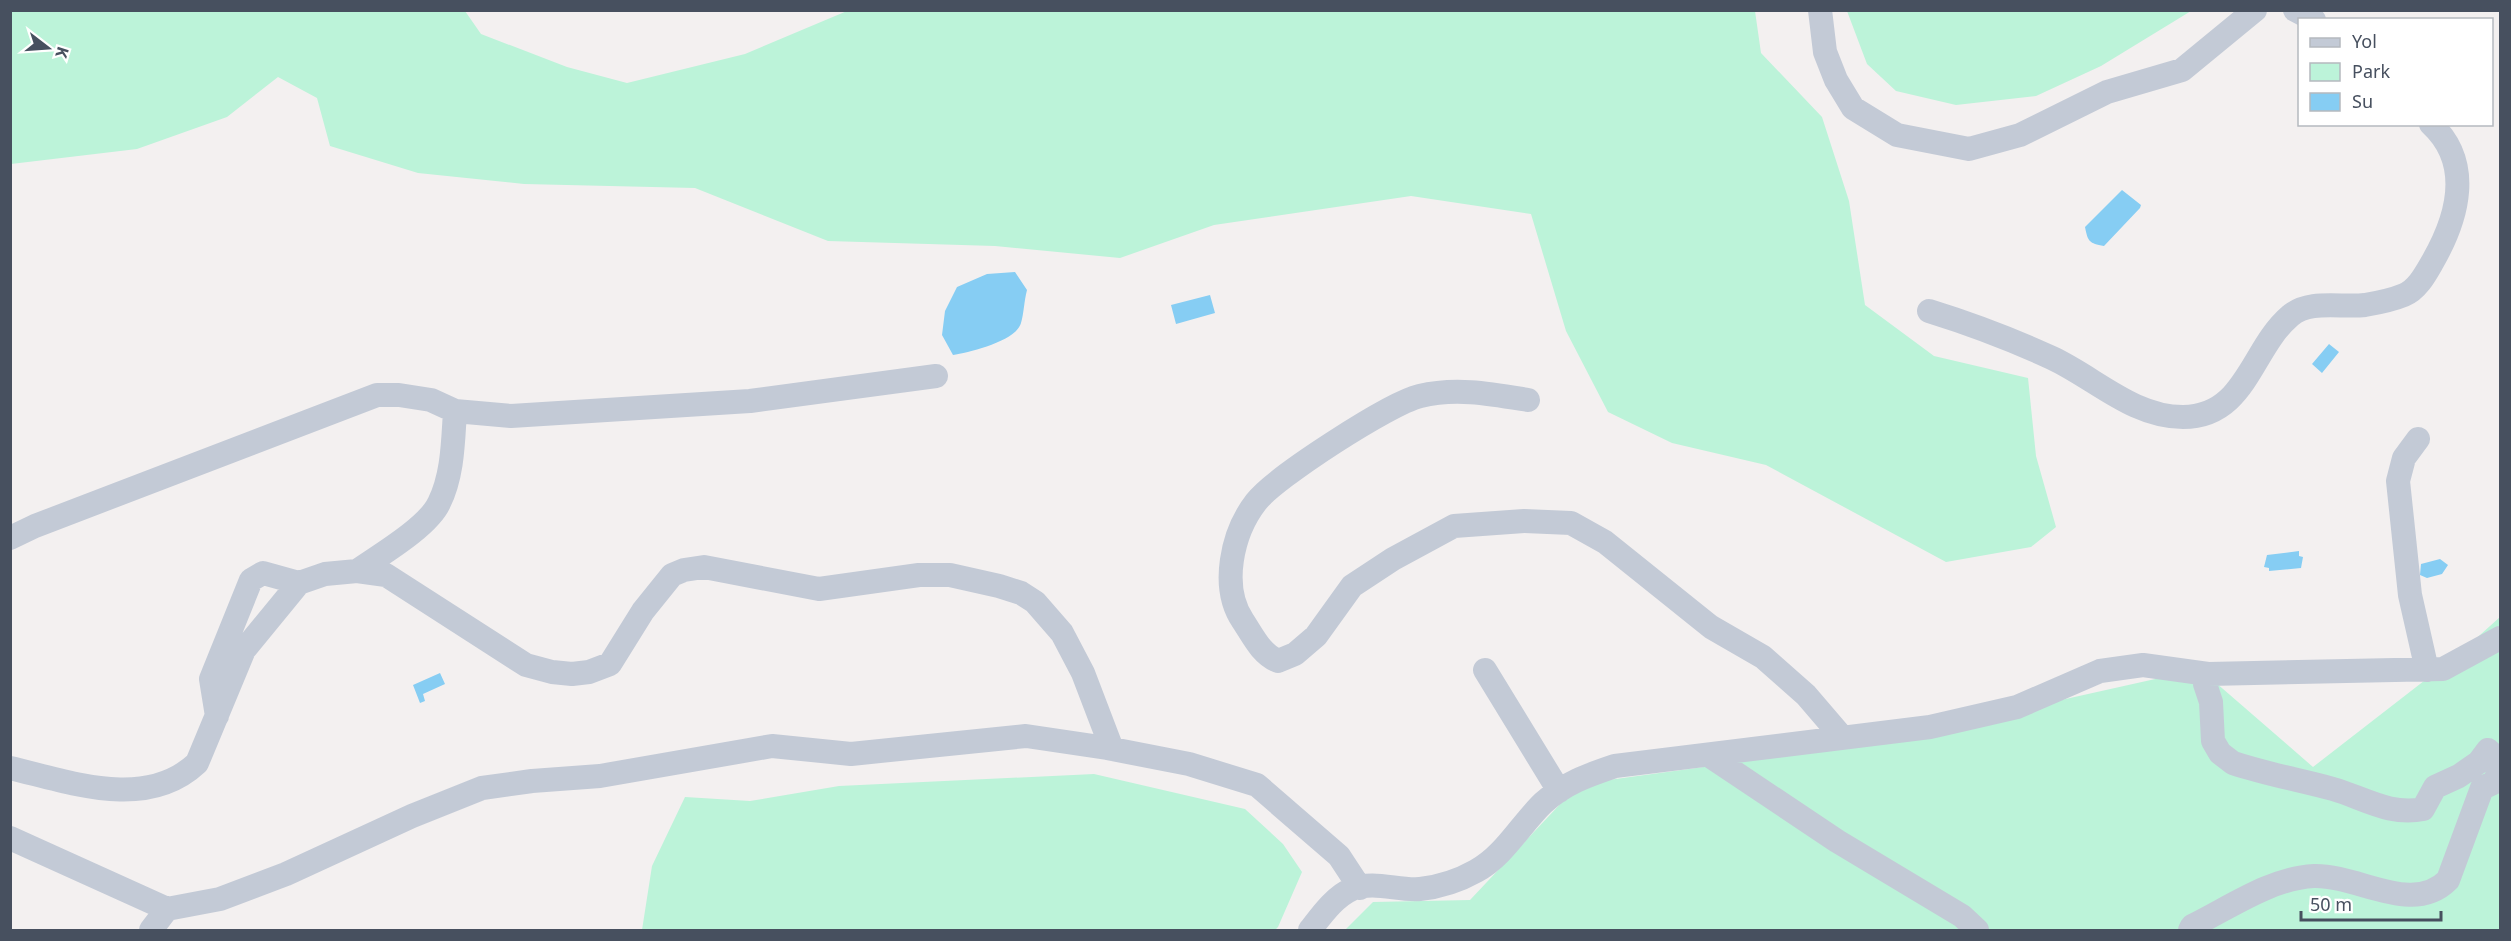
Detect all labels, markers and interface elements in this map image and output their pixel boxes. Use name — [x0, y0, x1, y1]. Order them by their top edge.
north arrow — [18, 18, 78, 78]
legend — [2298, 18, 2493, 126]
text: Yol — [2352, 29, 2377, 53]
text: K — [50, 44, 74, 61]
text: Park — [2352, 59, 2390, 83]
text: Su — [2352, 89, 2373, 113]
scale bar — [2301, 884, 2440, 922]
text: 50 m — [2310, 892, 2352, 916]

